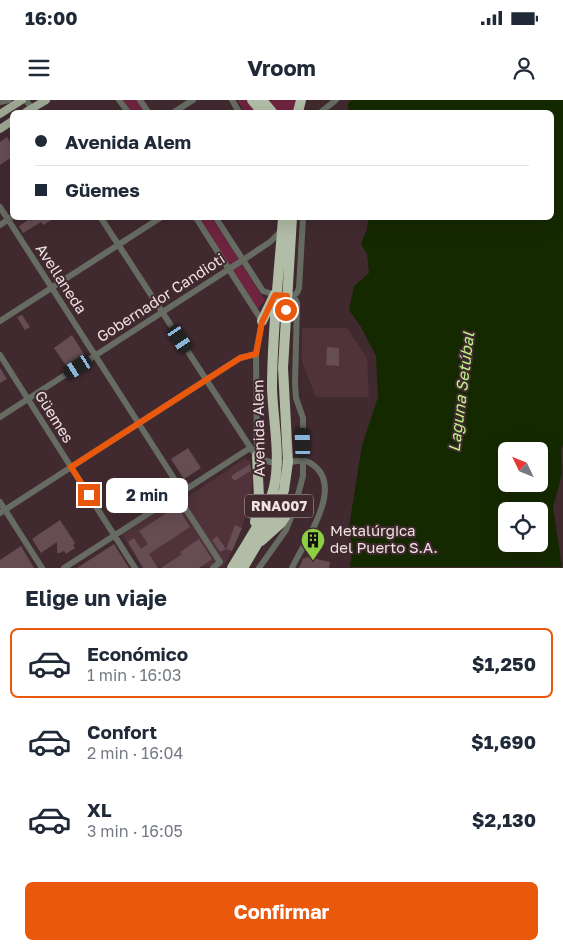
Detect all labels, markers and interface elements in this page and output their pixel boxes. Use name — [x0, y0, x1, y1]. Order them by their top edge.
text: 16:00 — [25, 6, 78, 29]
icon: menu — [25, 54, 53, 82]
text: Vroom — [247, 54, 316, 81]
icon: person — [510, 54, 538, 82]
text: Avenida Alem — [65, 130, 191, 153]
text: Güemes — [65, 178, 140, 201]
street label: Avellaneda — [33, 240, 91, 317]
street label: Gobernador Candioti — [93, 249, 228, 345]
route start — [275, 299, 297, 321]
car — [165, 322, 194, 356]
water label: Laguna Setúbal — [444, 330, 478, 453]
car — [61, 353, 94, 381]
street label: Avenida Alem — [248, 379, 268, 477]
street label: Güemes — [32, 387, 78, 446]
car — [294, 428, 311, 458]
north arrow — [498, 442, 548, 492]
map controls — [498, 442, 548, 552]
callout: 2 min — [106, 478, 189, 512]
route end — [78, 484, 100, 506]
text: 2 min — [126, 485, 168, 505]
road number: RNA007 — [245, 494, 313, 518]
button: locate — [498, 502, 548, 552]
place label: Metalúrgica del Puerto S.A. — [330, 521, 438, 556]
building icon: Metalúrgica del Puerto S.A. — [300, 527, 326, 561]
text: Elige un viaje — [25, 584, 167, 611]
icon: car — [27, 641, 72, 686]
text: Económico — [87, 642, 188, 665]
text: $1,250 — [472, 652, 536, 675]
text: 1 min · 16:03 — [87, 665, 181, 685]
icon: car — [27, 719, 72, 764]
text: Confort — [87, 720, 157, 743]
text: $1,690 — [471, 730, 536, 753]
text: 2 min · 16:04 — [87, 743, 183, 763]
icon: car — [27, 797, 72, 842]
text: XL — [87, 798, 112, 821]
text: $2,130 — [472, 808, 536, 831]
text: 3 min · 16:05 — [87, 821, 183, 841]
button: Confirmar — [25, 882, 538, 940]

